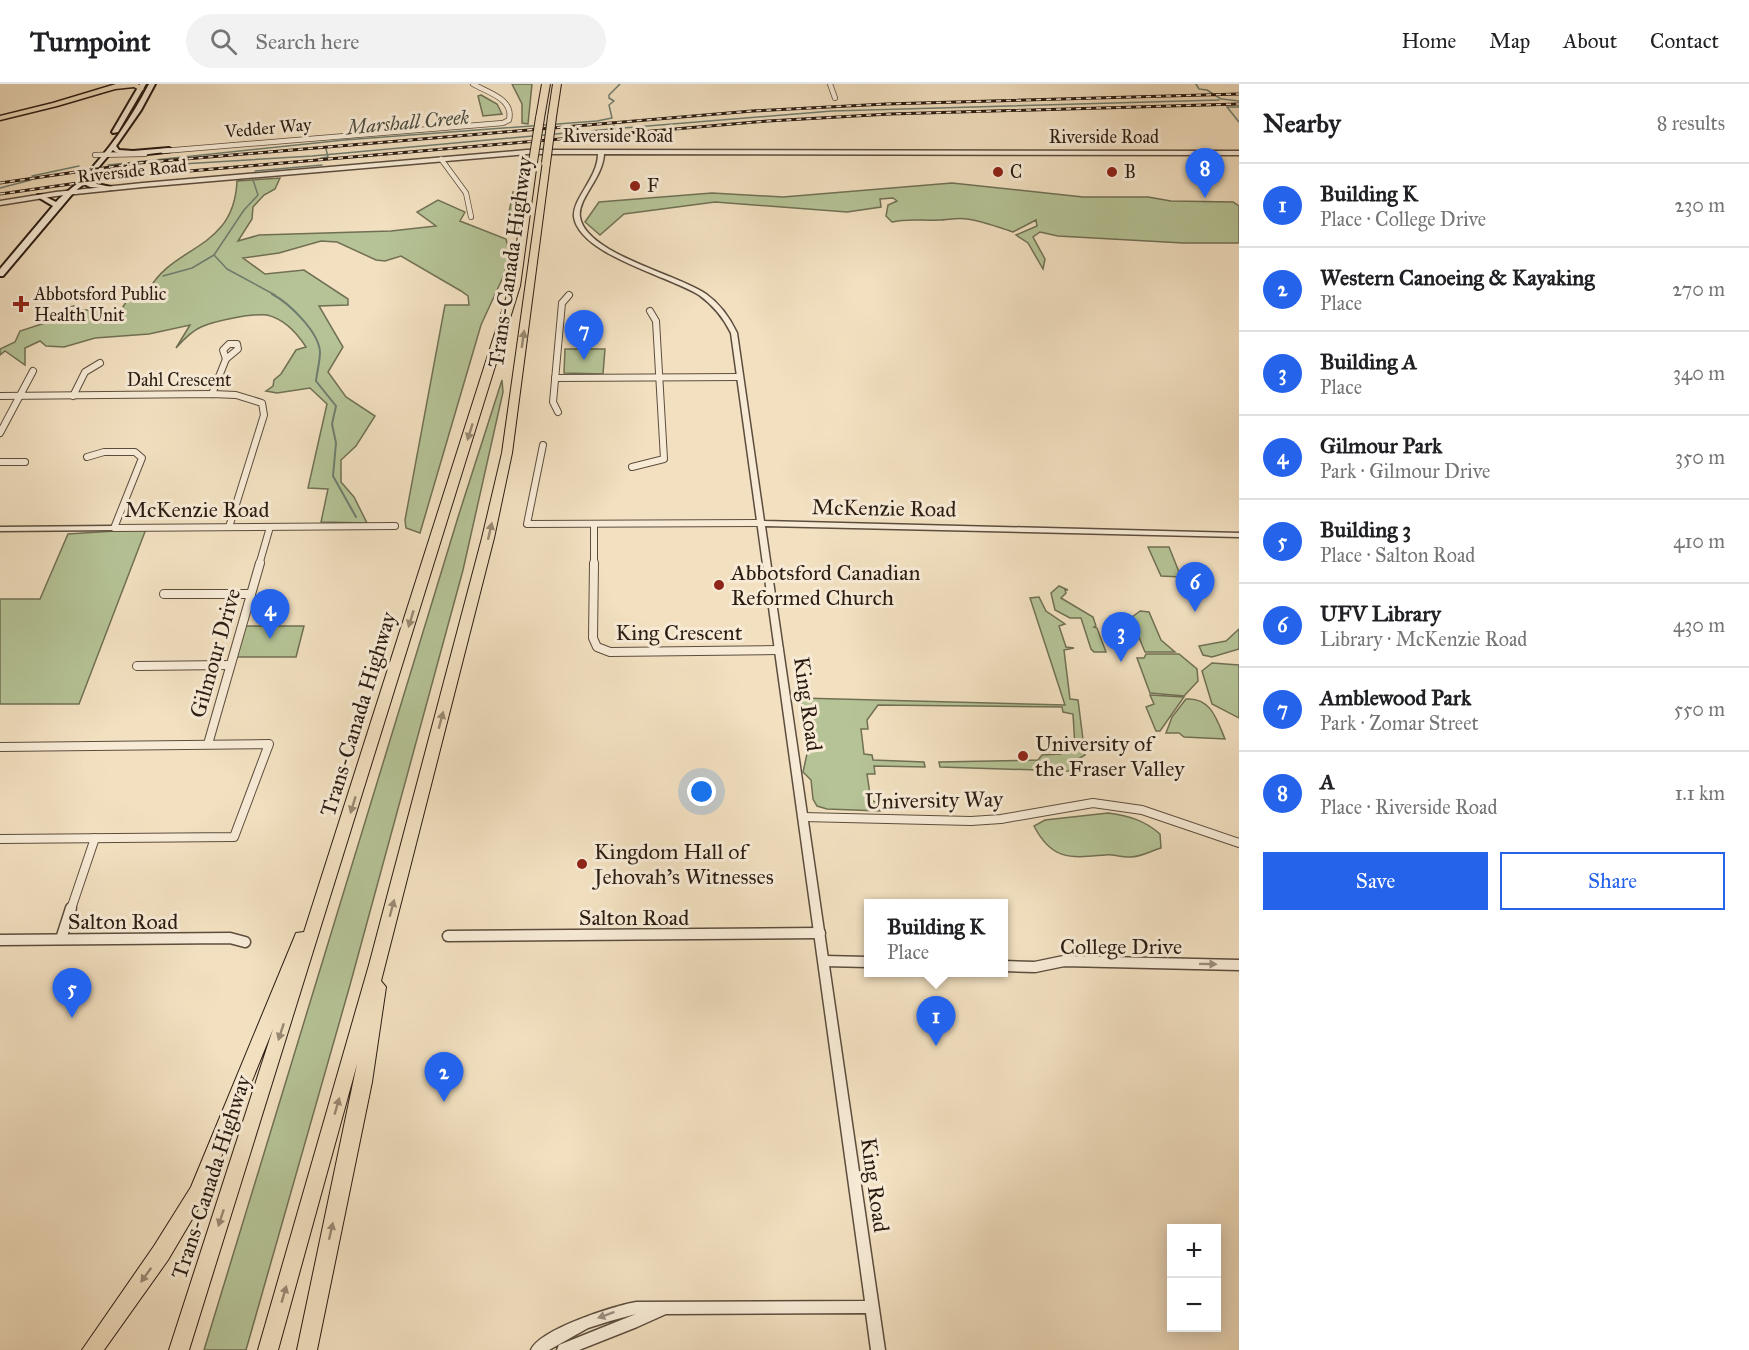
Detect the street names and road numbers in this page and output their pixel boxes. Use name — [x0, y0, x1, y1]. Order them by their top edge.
street label: Vedder Way — [223, 113, 313, 143]
street label: Riverside Road — [563, 125, 673, 147]
street label: Riverside Road — [1049, 126, 1159, 148]
street label: Riverside Road — [76, 154, 188, 188]
street label: Trans-Canada Highway — [482, 154, 538, 369]
street label: Dahl Crescent — [127, 369, 232, 391]
street label: McKenzie Road — [811, 493, 957, 523]
street label: McKenzie Road — [125, 496, 269, 523]
street label: Gilmour Drive — [184, 585, 246, 721]
street label: Trans-Canada Highway — [314, 608, 402, 820]
street label: King Crescent — [616, 619, 743, 646]
street label: King Road — [788, 655, 828, 753]
street label: University Way — [865, 785, 1004, 815]
street label: Salton Road — [579, 904, 689, 931]
street label: Salton Road — [68, 908, 178, 935]
street label: College Drive — [1060, 933, 1182, 960]
street label: Trans-Canada Highway — [165, 1071, 257, 1282]
street label: King Road — [855, 1136, 895, 1234]

